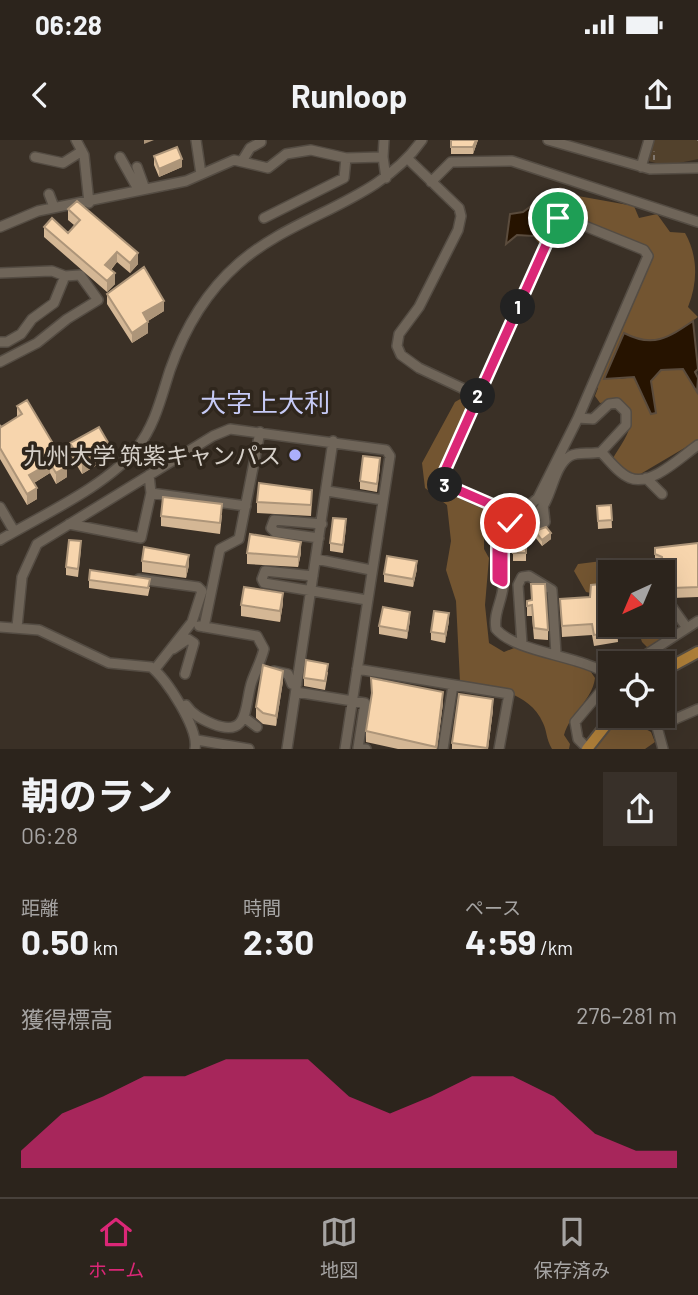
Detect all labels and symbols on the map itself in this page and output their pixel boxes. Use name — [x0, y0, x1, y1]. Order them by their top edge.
pin — [528, 188, 588, 248]
pin: 1 — [500, 290, 536, 324]
pin: 2 — [461, 378, 496, 414]
district label: 大字上大利 — [200, 386, 330, 417]
place label: 九州大学 筑紫キャンパス — [23, 441, 281, 469]
marker: 九州大学 筑紫キャンパス — [287, 447, 303, 463]
pin: 3 — [428, 468, 462, 502]
pin — [480, 493, 540, 553]
north arrow — [598, 560, 676, 637]

